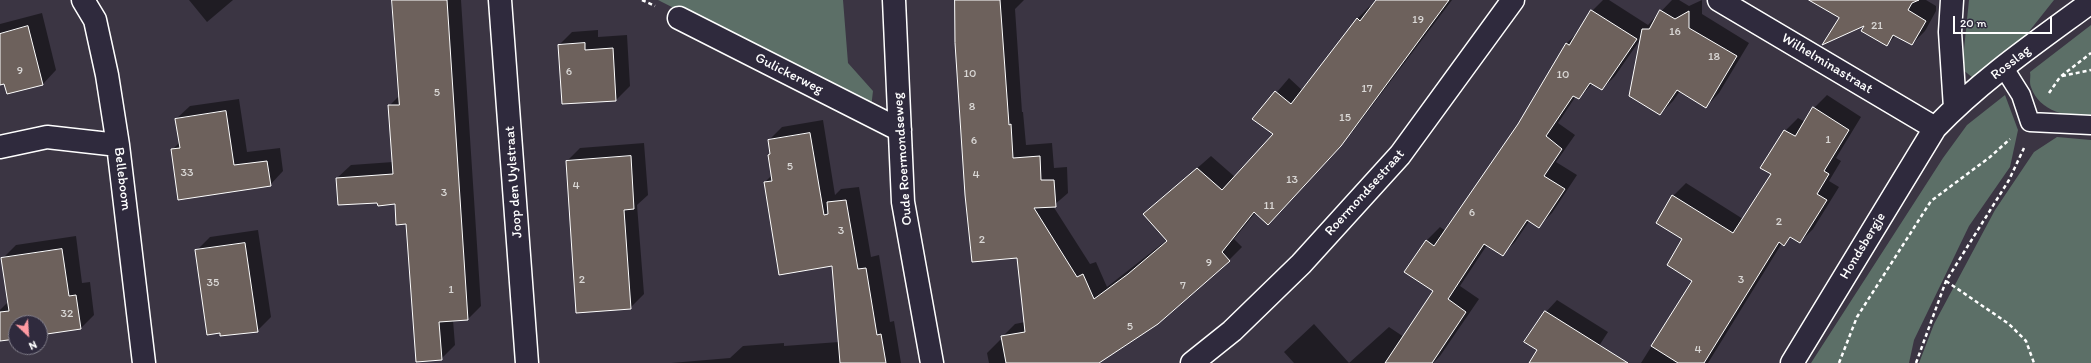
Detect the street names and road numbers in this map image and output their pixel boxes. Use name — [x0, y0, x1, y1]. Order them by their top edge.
street label: Wilhelminastraat — [1778, 30, 1876, 98]
street label: Rosslag — [1988, 42, 2034, 84]
street label: Gulickerweg — [752, 50, 826, 98]
street label: Oude Roermondseweg — [890, 92, 916, 226]
street label: Joop den Uylstraat — [502, 125, 526, 239]
street label: Belleboom — [110, 146, 134, 212]
street label: Roermondsestraat — [1322, 146, 1408, 240]
street label: Hondsbergje — [1836, 209, 1890, 283]

